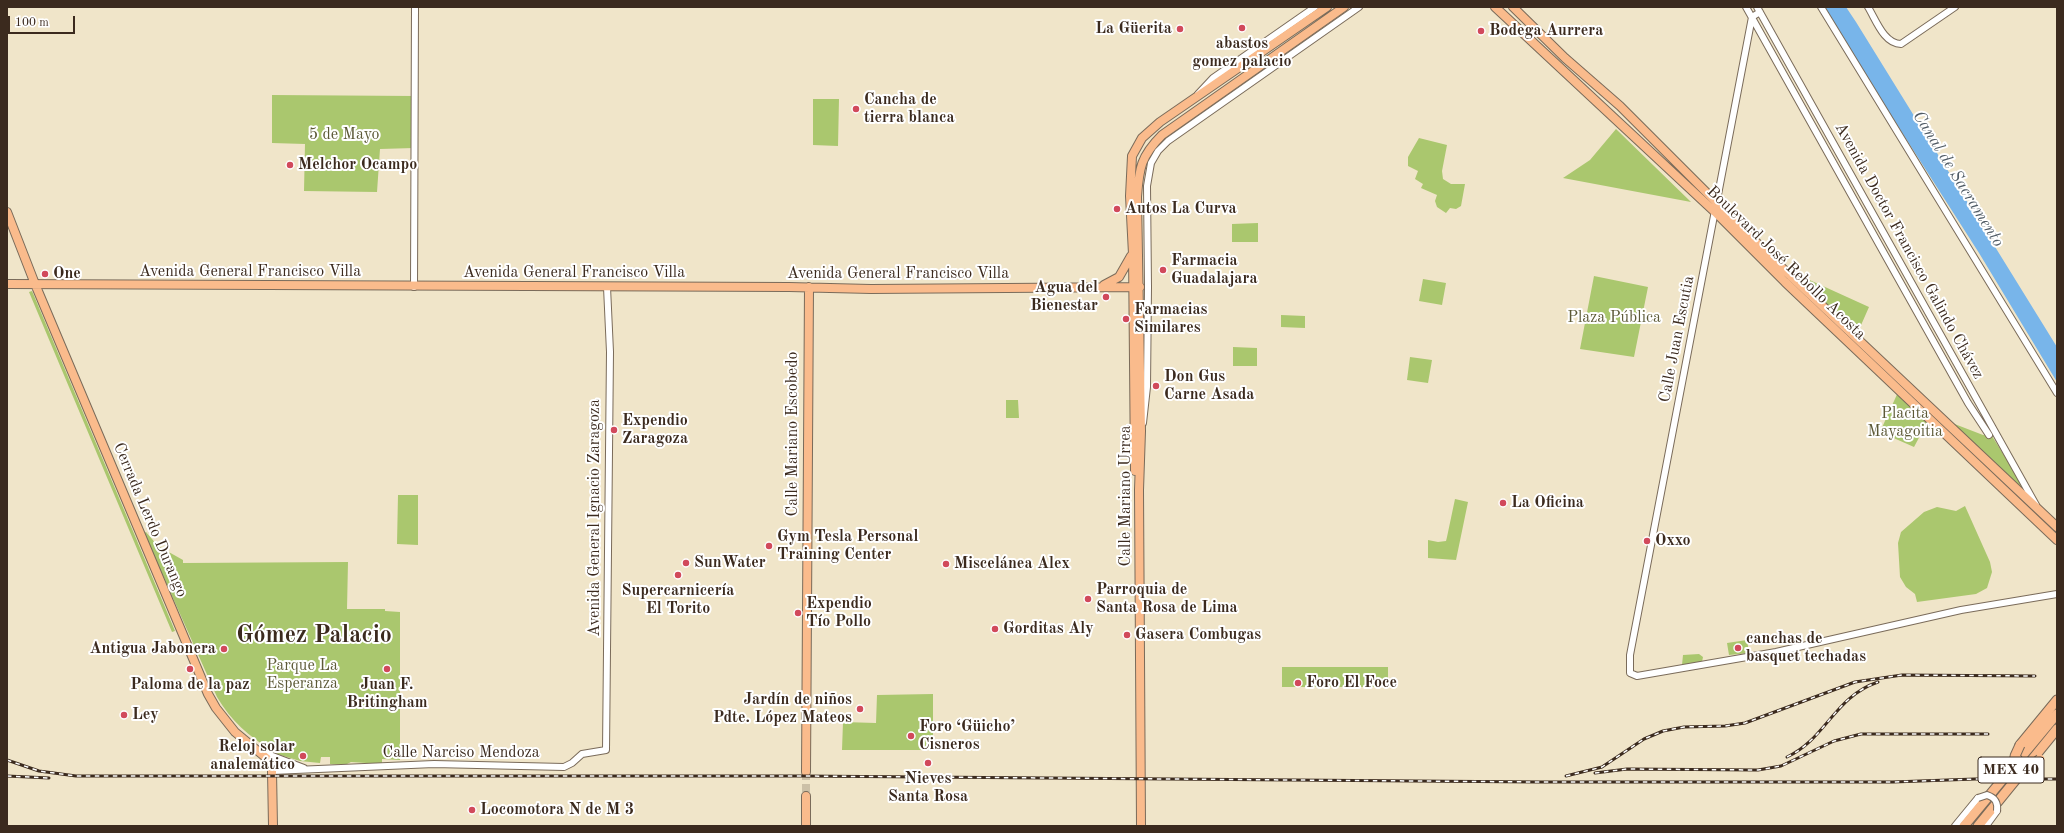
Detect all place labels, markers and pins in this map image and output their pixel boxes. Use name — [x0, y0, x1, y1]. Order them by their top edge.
place label: La Güerita — [1095, 19, 1172, 39]
place label: Bodega Aurrera — [1489, 21, 1603, 41]
marker: abastos gomez palacio — [1237, 23, 1247, 33]
marker: La Güerita — [1175, 24, 1185, 34]
marker: Bodega Aurrera — [1476, 26, 1486, 36]
place label: abastos gomez palacio — [1192, 34, 1292, 72]
place label: Cancha de tierra blanca — [864, 90, 955, 128]
marker: Cancha de tierra blanca — [851, 104, 861, 114]
place label: Melchor Ocampo — [298, 155, 417, 175]
marker: Melchor Ocampo — [285, 160, 295, 170]
place label: Autos La Curva — [1125, 199, 1237, 219]
marker: Autos La Curva — [1112, 204, 1122, 214]
place label: Farmacia Guadalajara — [1171, 251, 1258, 289]
place label: One — [53, 264, 81, 284]
marker: Farmacia Guadalajara — [1158, 265, 1168, 275]
marker: One — [40, 269, 50, 279]
place label: Agua del Bienestar — [1030, 278, 1098, 316]
marker: Agua del Bienestar — [1101, 292, 1111, 302]
place label: Farmacias Similares — [1134, 300, 1207, 338]
marker: Farmacias Similares — [1121, 314, 1131, 324]
place label: Don Gus Carne Asada — [1164, 367, 1254, 405]
marker: Don Gus Carne Asada — [1151, 381, 1161, 391]
place label: Expendio Zaragoza — [622, 411, 688, 449]
marker: Expendio Zaragoza — [609, 425, 619, 435]
place label: La Oficina — [1511, 493, 1584, 513]
marker: La Oficina — [1498, 498, 1508, 508]
place label: Gym Tesla Personal Training Center — [777, 527, 918, 565]
place label: Oxxo — [1655, 531, 1691, 551]
marker: Oxxo — [1642, 536, 1652, 546]
marker: Gym Tesla Personal Training Center — [764, 541, 774, 551]
place label: SunWater — [694, 553, 766, 573]
place label: Miscelánea Alex — [954, 554, 1070, 574]
marker: SunWater — [681, 558, 691, 568]
marker: Miscelánea Alex — [941, 559, 951, 569]
marker: Supercarnicería El Torito — [673, 570, 683, 580]
place label: Parroquia de Santa Rosa de Lima — [1096, 580, 1238, 618]
place label: Supercarnicería El Torito — [622, 581, 734, 619]
place label: Expendio Tío Pollo — [806, 594, 872, 632]
marker: Parroquia de Santa Rosa de Lima — [1083, 594, 1093, 604]
marker: Expendio Tío Pollo — [793, 608, 803, 618]
place label: Gorditas Aly — [1003, 619, 1094, 639]
marker: Gorditas Aly — [990, 624, 1000, 634]
place label: Gasera Combugas — [1135, 625, 1261, 645]
place label: canchas de basquet techadas — [1746, 629, 1866, 667]
marker: Gasera Combugas — [1122, 630, 1132, 640]
place label: Antigua Jabonera — [89, 639, 216, 659]
marker: canchas de basquet techadas — [1733, 643, 1743, 653]
marker: Antigua Jabonera — [219, 644, 229, 654]
marker: Paloma de la paz — [185, 664, 195, 674]
marker: Juan F. Britingham — [382, 664, 392, 674]
place label: Foro El Foce — [1306, 673, 1397, 693]
place label: Paloma de la paz — [130, 675, 250, 695]
place label: Juan F. Britingham — [346, 675, 428, 713]
marker: Foro El Foce — [1293, 678, 1303, 688]
place label: Jardín de niños Pdte. López Mateos — [713, 690, 852, 728]
marker: Jardín de niños Pdte. López Mateos — [855, 704, 865, 714]
place label: Ley — [132, 705, 159, 725]
marker: Ley — [119, 710, 129, 720]
place label: Foro ‘Güicho’ Cisneros — [919, 717, 1015, 755]
marker: Foro ‘Güicho’ Cisneros — [906, 731, 916, 741]
place label: Reloj solar analemático — [210, 737, 295, 775]
marker: Reloj solar analemático — [298, 751, 308, 761]
marker: Nieves Santa Rosa — [923, 758, 933, 768]
place label: Nieves Santa Rosa — [888, 769, 968, 807]
place label: Locomotora N de M 3 — [480, 800, 634, 820]
marker: Locomotora N de M 3 — [467, 805, 477, 815]

